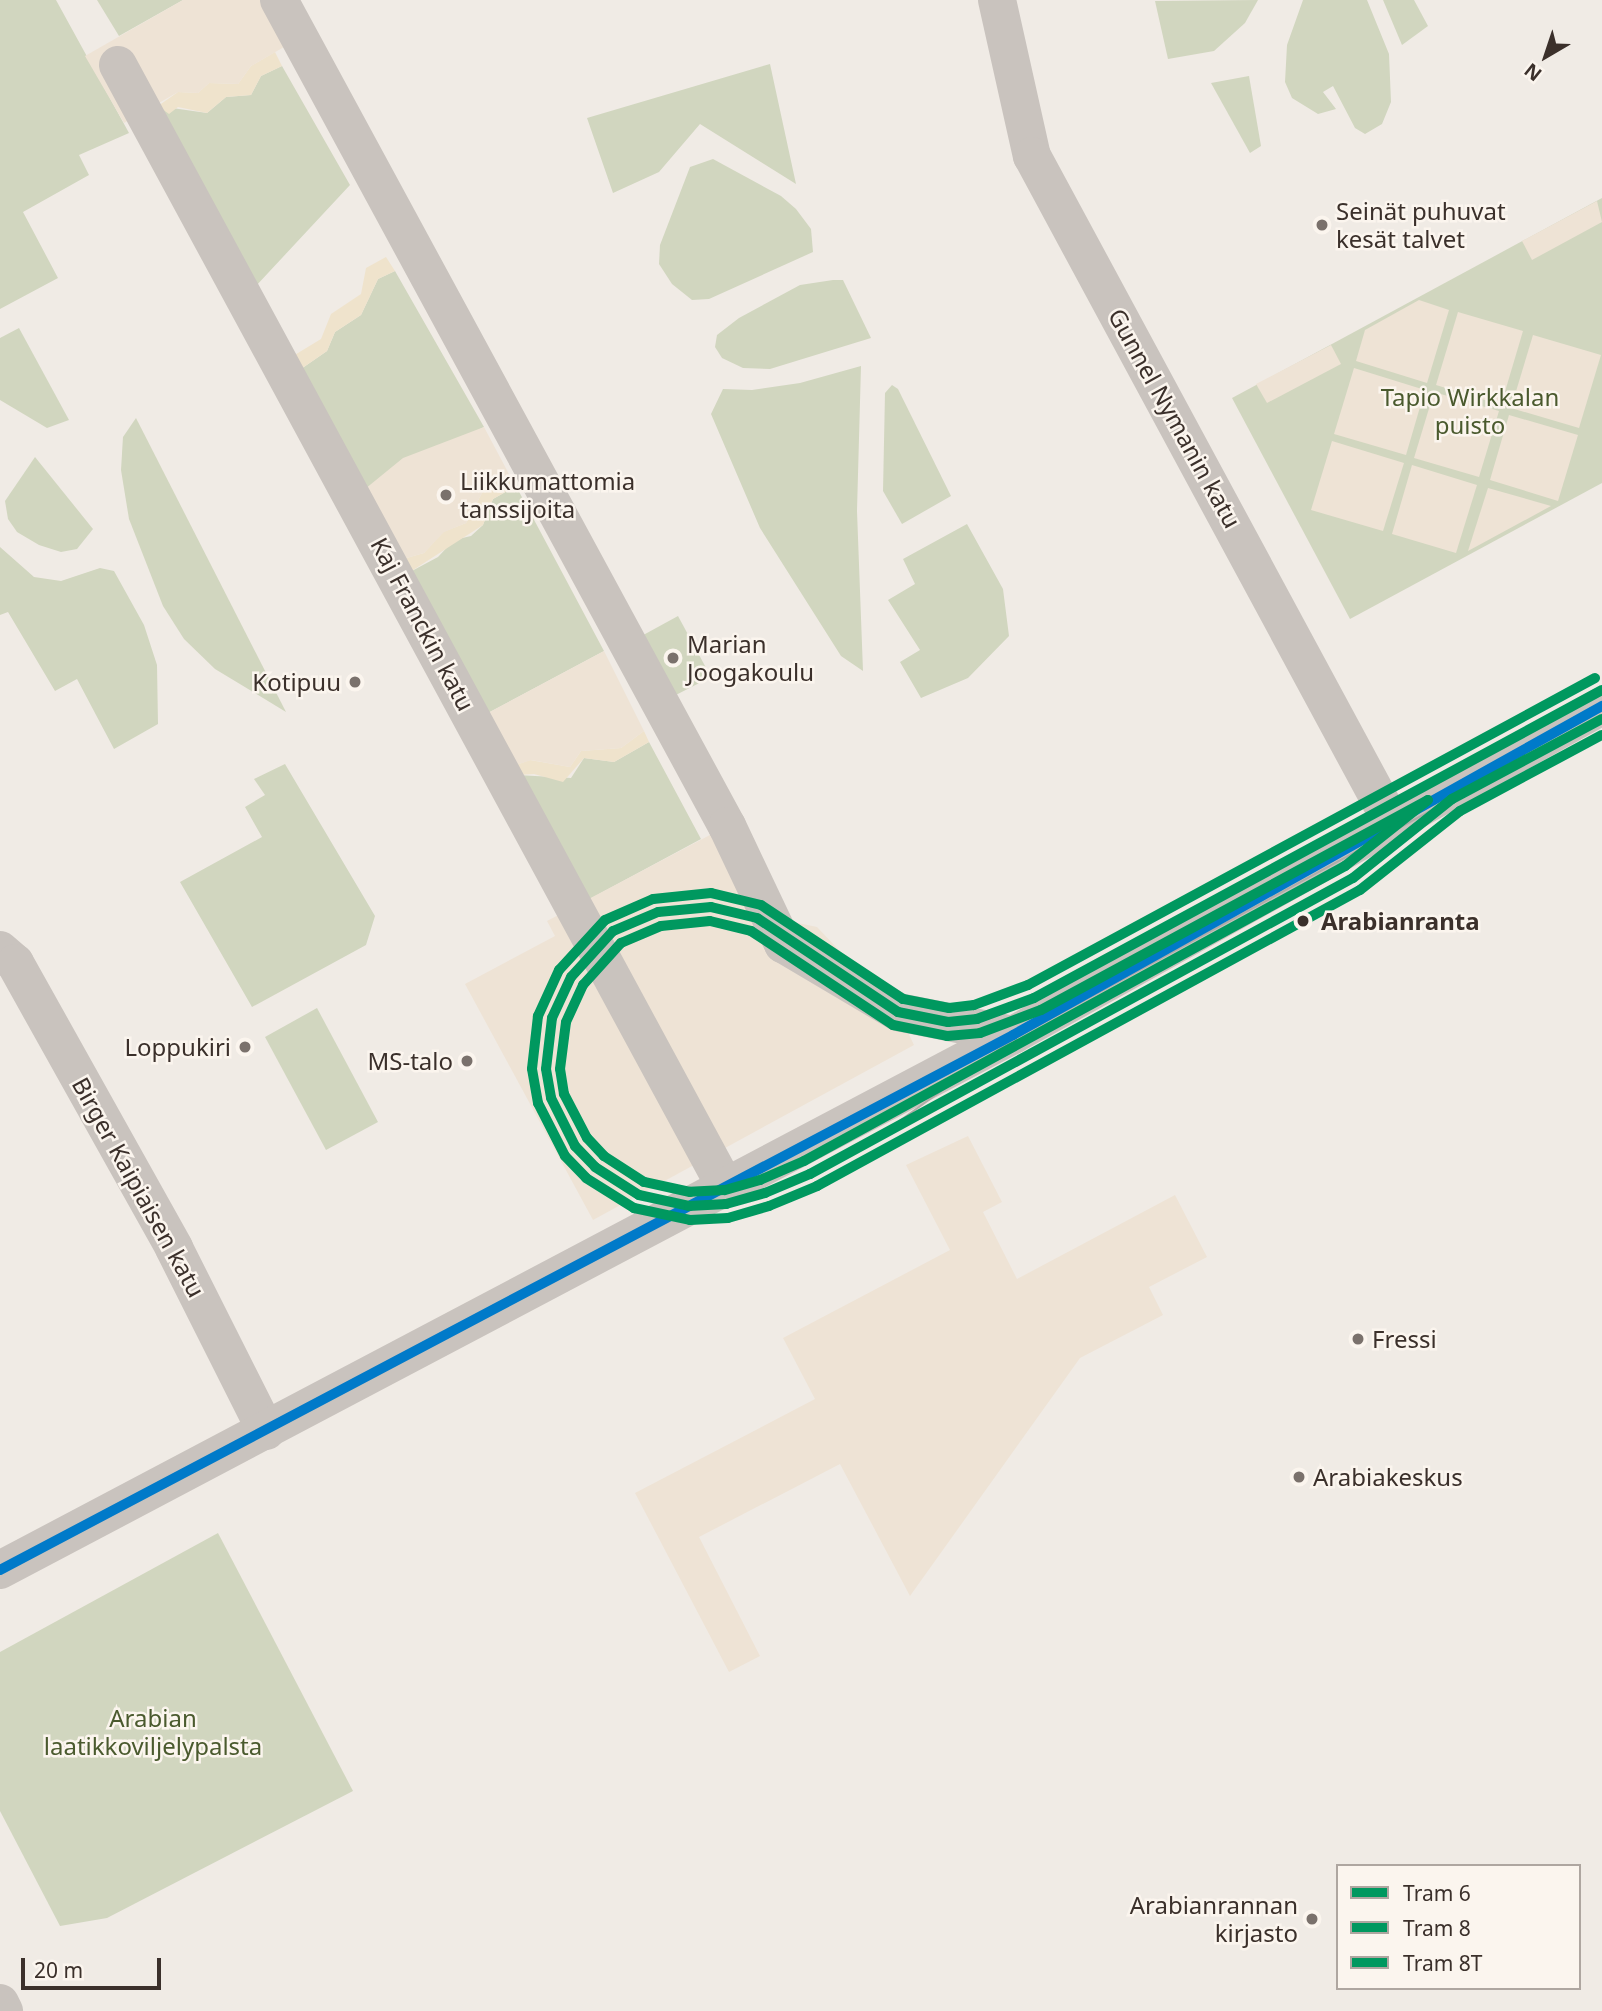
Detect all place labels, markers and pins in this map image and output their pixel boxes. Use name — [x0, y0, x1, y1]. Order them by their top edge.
place label: Seinät puhuvat kesät talvet — [1336, 197, 1506, 253]
marker: Seinät puhuvat kesät talvet — [1314, 217, 1330, 233]
place label: Liikkumattomia tanssijoita — [460, 467, 635, 523]
marker: Liikkumattomia tanssijoita — [438, 487, 454, 503]
place label: Marian Joogakoulu — [687, 630, 814, 686]
marker: Marian Joogakoulu — [665, 650, 681, 666]
place label: Kotipuu — [252, 668, 341, 696]
marker: Kotipuu — [347, 674, 363, 690]
place label: Arabianranta — [1321, 907, 1480, 935]
marker: Arabianranta — [1291, 909, 1315, 933]
place label: Loppukiri — [124, 1033, 231, 1061]
marker: Loppukiri — [237, 1039, 253, 1055]
place label: MS-talo — [367, 1047, 453, 1075]
marker: MS-talo — [459, 1053, 475, 1069]
place label: Fressi — [1372, 1325, 1437, 1353]
marker: Fressi — [1350, 1331, 1366, 1347]
place label: Arabiakeskus — [1313, 1463, 1463, 1491]
marker: Arabiakeskus — [1291, 1469, 1307, 1485]
place label: Arabianrannan kirjasto — [1130, 1891, 1298, 1947]
marker: Arabianrannan kirjasto — [1304, 1911, 1320, 1927]

